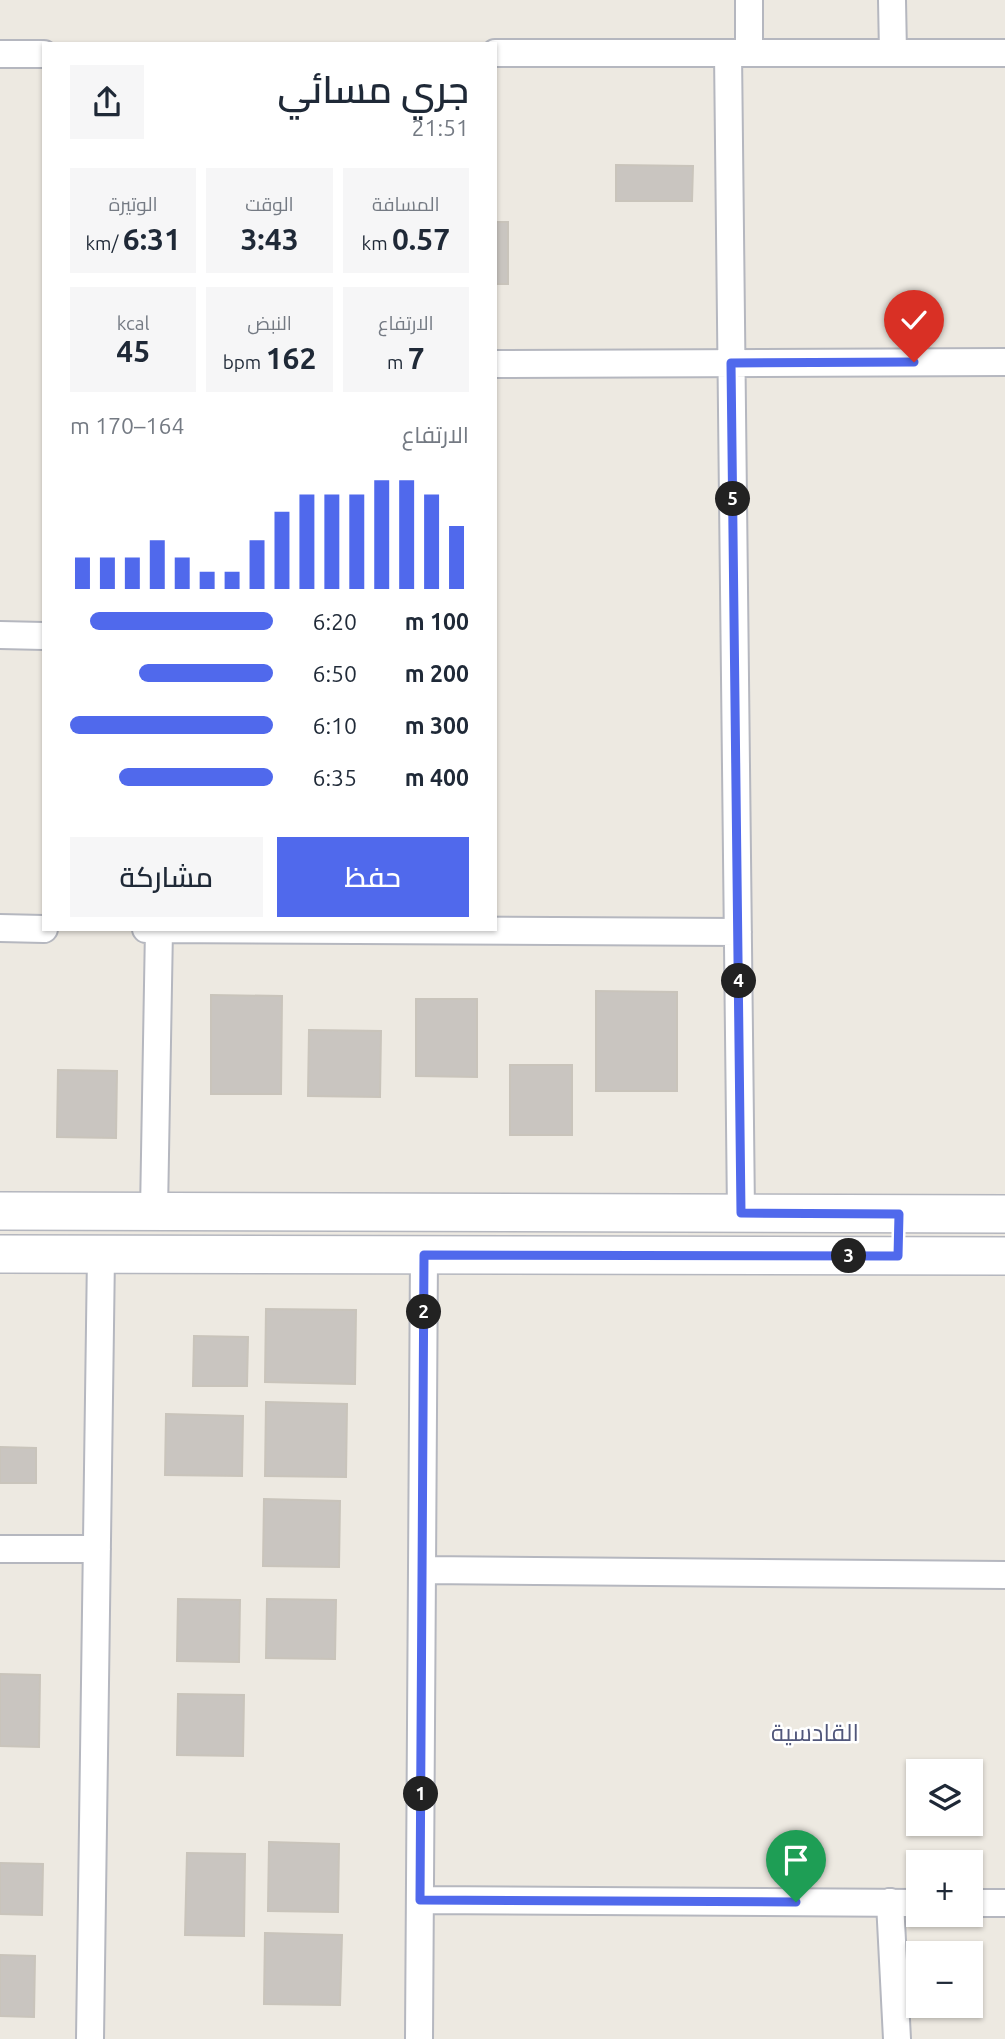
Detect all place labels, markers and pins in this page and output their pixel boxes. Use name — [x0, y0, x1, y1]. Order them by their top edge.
pin — [884, 290, 944, 362]
pin: 5 — [716, 482, 750, 516]
pin: 4 — [722, 964, 756, 998]
pin: 3 — [832, 1238, 866, 1274]
pin: 2 — [406, 1294, 442, 1330]
pin: 1 — [404, 1776, 438, 1812]
pin — [766, 1830, 826, 1902]

